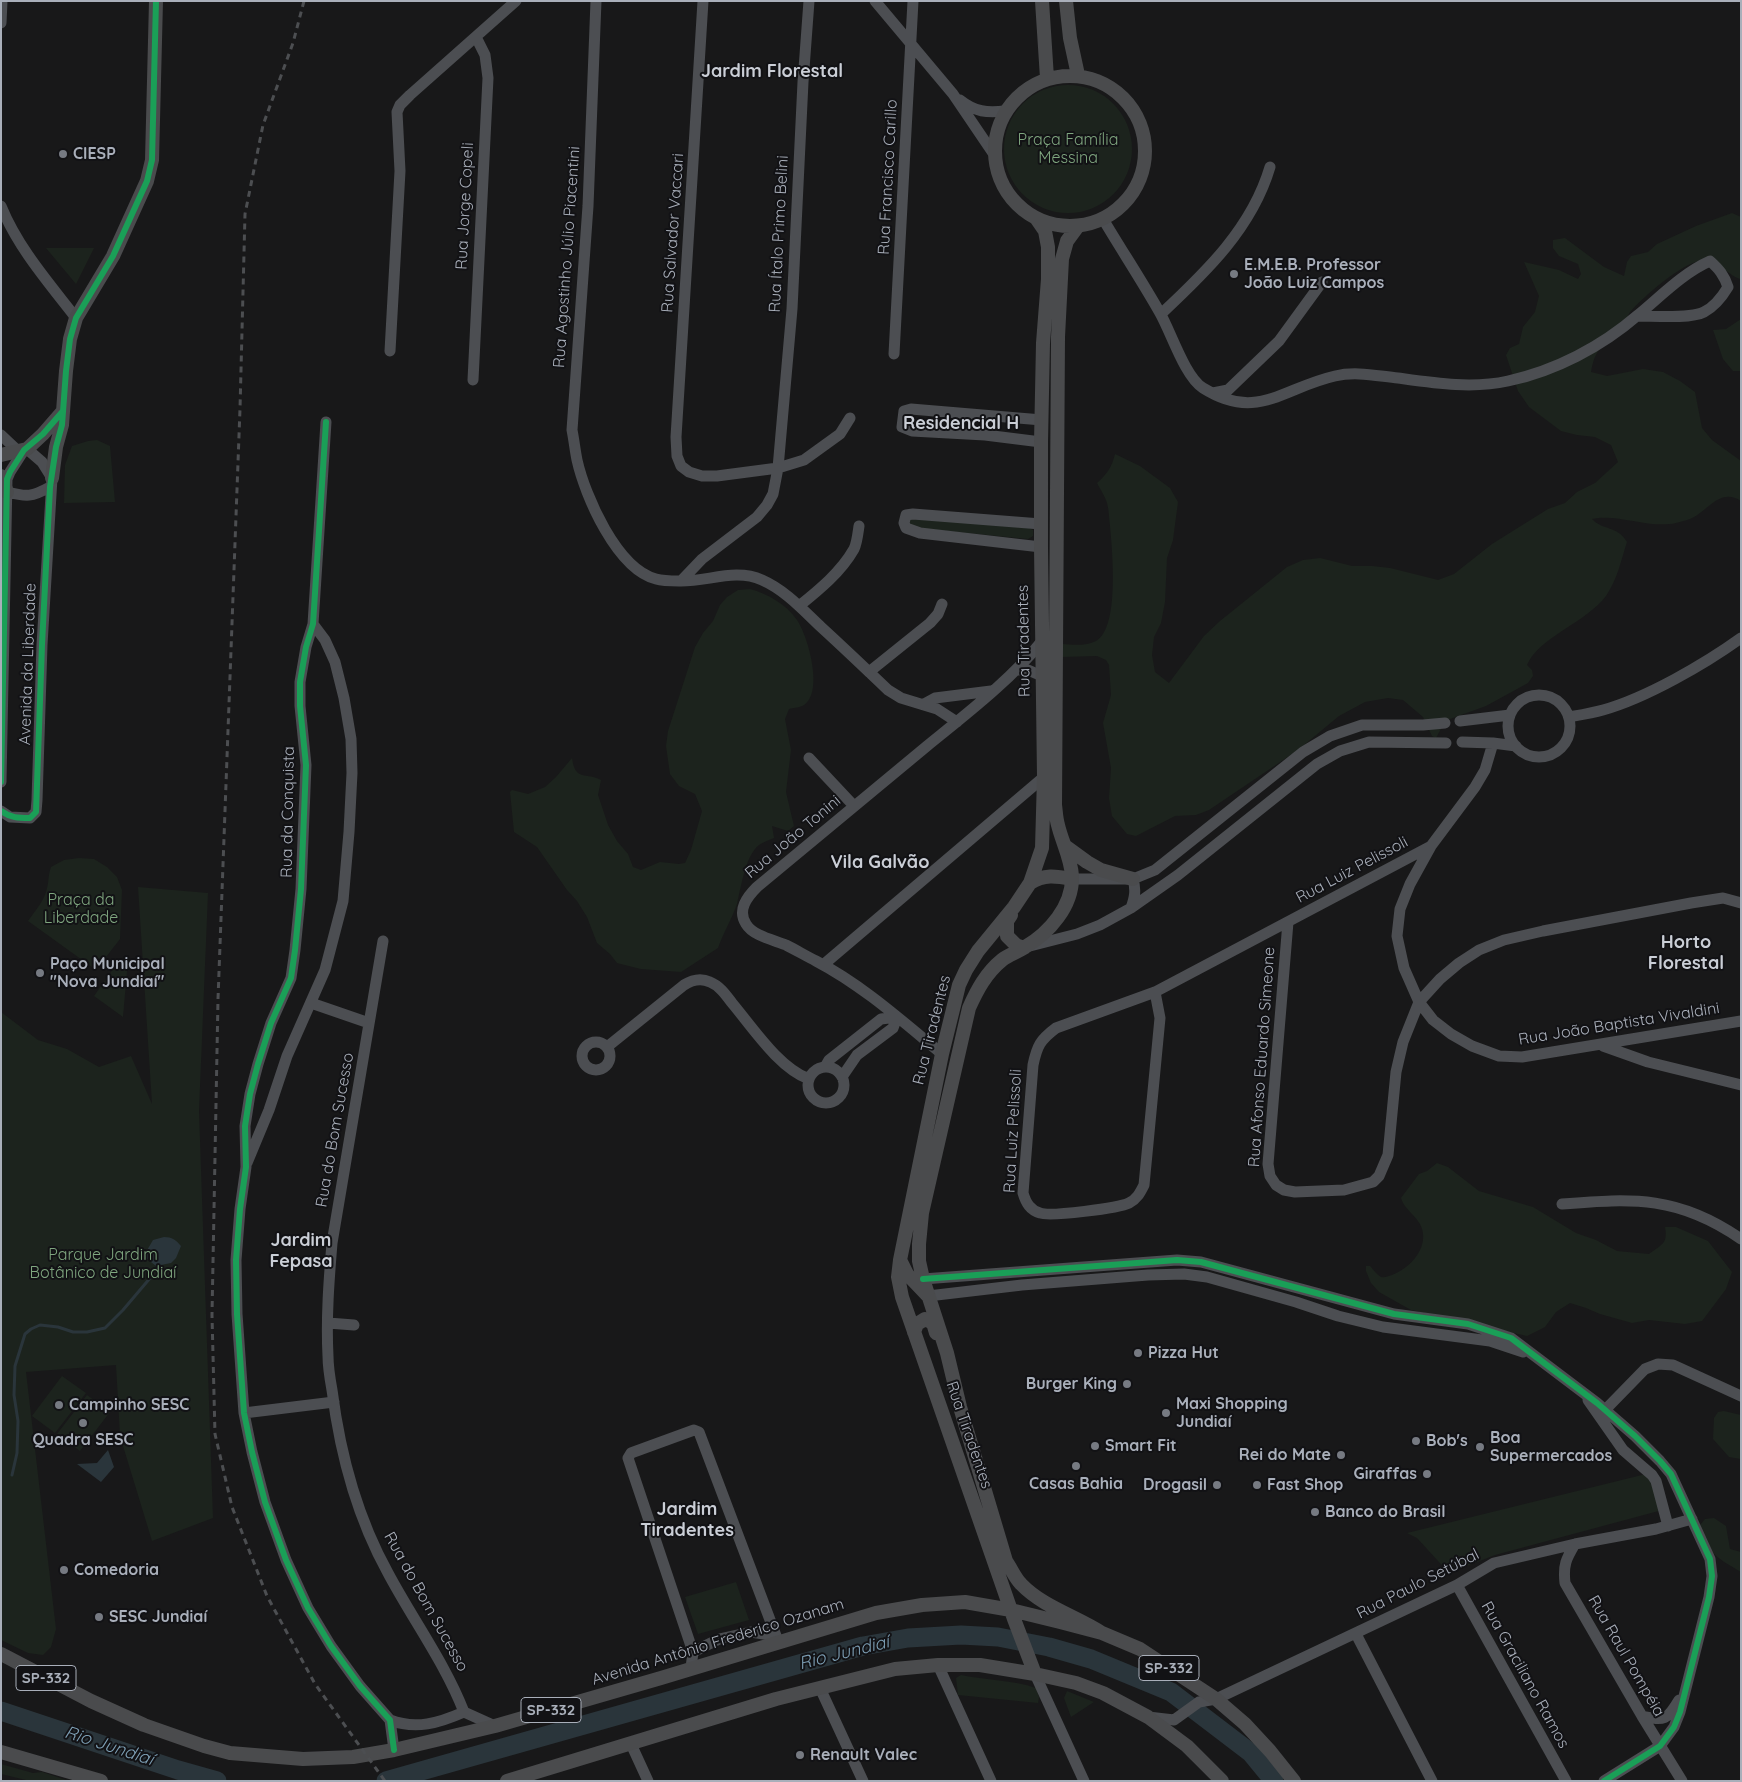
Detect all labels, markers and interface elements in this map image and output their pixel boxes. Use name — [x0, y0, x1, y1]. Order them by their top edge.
district label: Jardim Florestal — [701, 61, 843, 83]
street label: Rua Francisco Carillo — [874, 99, 902, 255]
park label: Praça Família Messina — [1018, 130, 1118, 168]
street label: Rua Jorge Copeli — [452, 142, 478, 270]
place label: CIESP — [73, 144, 116, 164]
street label: Rua Agostinho Júlio Piacentini — [550, 145, 584, 369]
marker: CIESP — [57, 148, 69, 160]
street label: Rua Salvador Vaccari — [658, 153, 688, 313]
street label: Rua Ítalo Primo Belini — [765, 155, 793, 313]
place label: E.M.E.B. Professor João Luiz Campos — [1244, 255, 1384, 293]
marker: E.M.E.B. Professor João Luiz Campos — [1228, 268, 1240, 280]
district label: Residencial H — [903, 413, 1019, 435]
street label: Avenida da Liberdade — [16, 583, 40, 745]
street label: Rua Tiradentes — [1013, 585, 1035, 697]
street label: Rua da Conquista — [277, 746, 299, 878]
street label: Rua João Tonini — [741, 791, 845, 883]
street label: Rua Luiz Pelissoli — [1293, 832, 1411, 908]
district label: Vila Galvão — [831, 852, 929, 874]
park label: Praça da Liberdade — [44, 890, 118, 928]
district label: Horto Florestal — [1648, 932, 1724, 974]
street label: Rua Afonso Eduardo Simeone — [1245, 946, 1279, 1168]
place label: Paço Municipal "Nova Jundiaí" — [50, 954, 165, 992]
marker: Paço Municipal "Nova Jundiaí" — [34, 967, 46, 979]
street label: Rua Tiradentes — [909, 973, 955, 1087]
street label: Rua João Baptista Vivaldini — [1517, 999, 1721, 1049]
street label: Rua do Bom Sucesso — [312, 1051, 358, 1209]
street label: Rua Luiz Pelissoli — [1000, 1069, 1026, 1193]
district label: Jardim Fepasa — [269, 1230, 333, 1272]
park label: Parque Jardim Botânico de Jundiaí — [29, 1245, 177, 1283]
place label: Pizza Hut — [1148, 1343, 1219, 1363]
marker: Pizza Hut — [1132, 1347, 1144, 1359]
place label: Burger King — [1026, 1374, 1117, 1394]
marker: Burger King — [1121, 1378, 1133, 1390]
street label: Rua Tiradentes — [942, 1379, 996, 1491]
place label: Maxi Shopping Jundiaí — [1176, 1394, 1288, 1432]
place label: Campinho SESC — [69, 1395, 189, 1415]
marker: Campinho SESC — [53, 1399, 65, 1411]
marker: Maxi Shopping Jundiaí — [1160, 1407, 1172, 1419]
marker: Quadra SESC — [77, 1417, 89, 1429]
place label: Boa Supermercados — [1490, 1428, 1612, 1466]
place label: Quadra SESC — [32, 1430, 134, 1450]
place label: Bob's — [1426, 1431, 1468, 1451]
marker: Bob's — [1410, 1435, 1422, 1447]
place label: Smart Fit — [1105, 1436, 1177, 1456]
marker: Smart Fit — [1089, 1440, 1101, 1452]
marker: Boa Supermercados — [1474, 1441, 1486, 1453]
place label: Rei do Mate — [1239, 1445, 1331, 1465]
marker: Rei do Mate — [1335, 1449, 1347, 1461]
marker: Casas Bahia — [1070, 1460, 1082, 1472]
place label: Giraffas — [1354, 1464, 1417, 1484]
marker: Giraffas — [1421, 1468, 1433, 1480]
place label: Casas Bahia — [1029, 1474, 1123, 1494]
place label: Drogasil — [1143, 1475, 1207, 1495]
place label: Fast Shop — [1267, 1475, 1343, 1495]
marker: Drogasil — [1211, 1479, 1223, 1491]
marker: Fast Shop — [1251, 1479, 1263, 1491]
district label: Jardim Tiradentes — [640, 1499, 734, 1542]
place label: Banco do Brasil — [1325, 1502, 1445, 1522]
marker: Banco do Brasil — [1309, 1506, 1321, 1518]
street label: Rua do Bom Sucesso — [380, 1529, 472, 1675]
street label: Rua Paulo Setúbal — [1353, 1545, 1483, 1623]
place label: Comedoria — [74, 1560, 159, 1580]
marker: Comedoria — [58, 1564, 70, 1576]
street label: Rua Raul Pompéia — [1584, 1592, 1668, 1720]
street label: Avenida Antônio Frederico Ozanam — [590, 1594, 846, 1690]
street label: Rua Graciliano Ramos — [1477, 1598, 1573, 1752]
place label: SESC Jundiaí — [109, 1607, 207, 1627]
marker: SESC Jundiaí — [93, 1611, 105, 1623]
water label: Rio Jundiaí — [797, 1631, 891, 1675]
road number: SP-332 — [1139, 1656, 1199, 1680]
road number: SP-332 — [16, 1666, 76, 1690]
road number: SP-332 — [521, 1698, 581, 1722]
water label: Rio Jundiaí — [62, 1721, 156, 1771]
place label: Renault Valec — [810, 1745, 917, 1765]
marker: Renault Valec — [794, 1749, 806, 1761]

